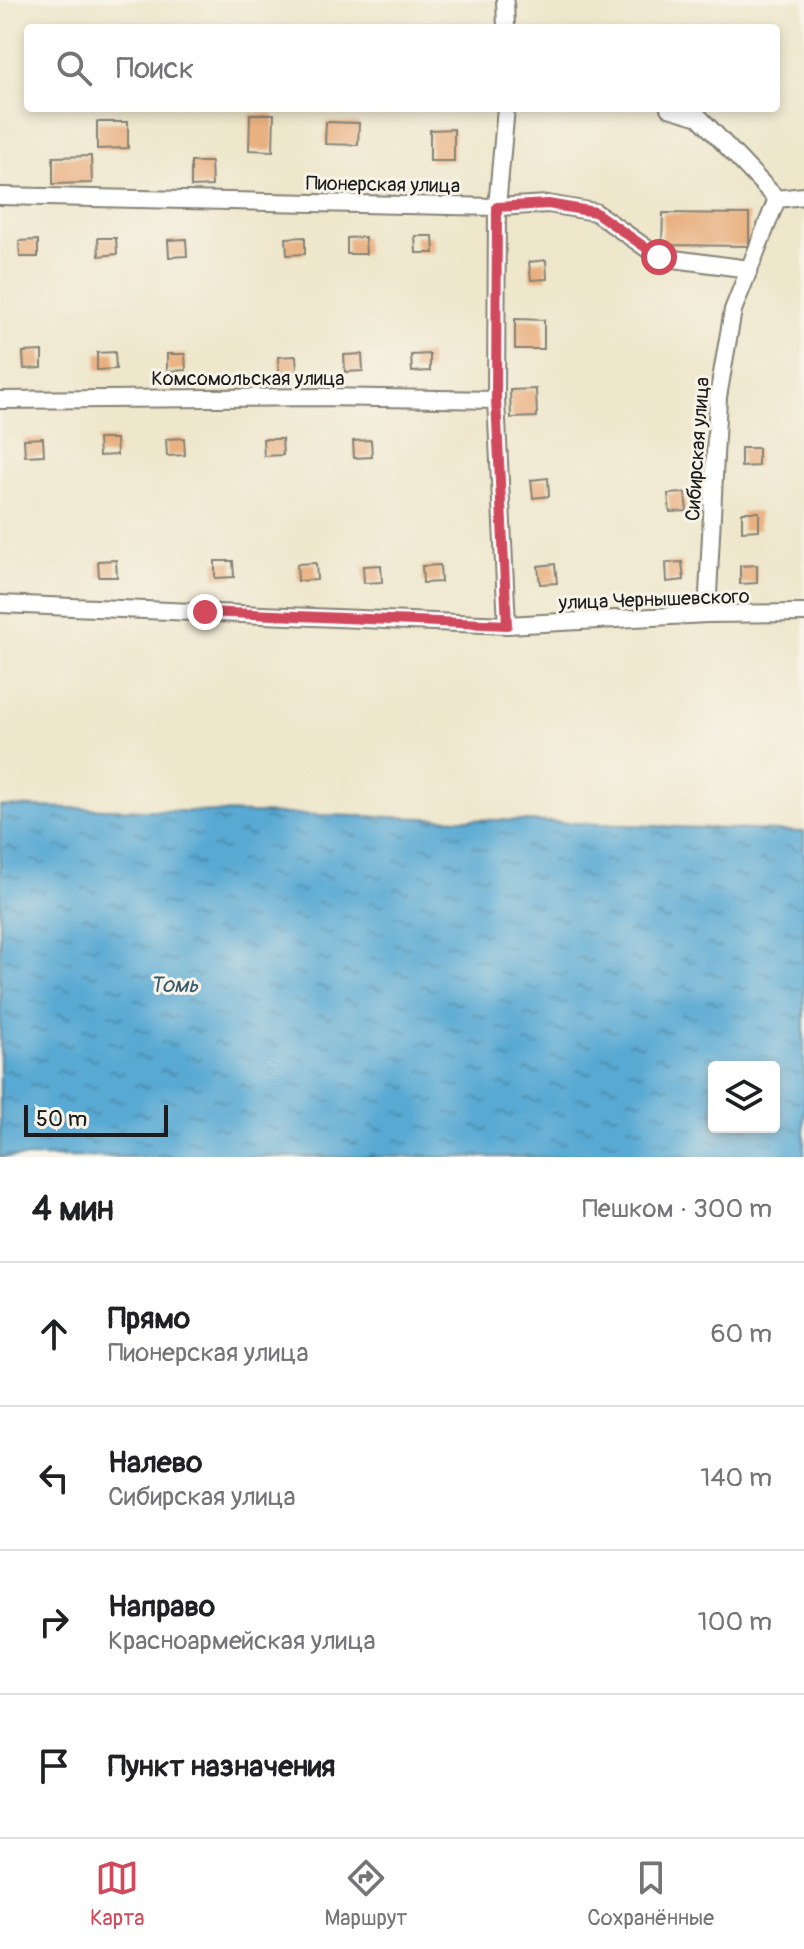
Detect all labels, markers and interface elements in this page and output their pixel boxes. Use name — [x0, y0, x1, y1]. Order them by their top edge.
search box — [24, 24, 780, 112]
icon: search — [52, 46, 96, 90]
text: Поиск — [116, 50, 194, 87]
street label: Пионерская улица — [306, 171, 460, 198]
route start — [641, 239, 677, 275]
street label: Комсомольская улица — [151, 366, 345, 391]
street label: Сибирская улица — [680, 376, 715, 522]
street label: улица Чернышевского — [557, 584, 750, 615]
route end — [187, 594, 223, 630]
water label: Томь — [150, 971, 199, 999]
map controls — [708, 1061, 780, 1133]
button: layers — [708, 1061, 780, 1133]
scale bar — [24, 1101, 168, 1137]
text: 50 m — [36, 1105, 87, 1133]
text: 4 мин — [32, 1188, 114, 1231]
text: Пешком · 300 m — [582, 1193, 772, 1225]
text: Прямо — [108, 1300, 190, 1337]
icon: ahead — [32, 1312, 76, 1356]
text: 60 m — [710, 1318, 772, 1350]
text: Пионерская улица — [108, 1337, 309, 1369]
text: Налево — [108, 1444, 202, 1481]
icon: left — [32, 1456, 76, 1500]
text: 140 m — [700, 1462, 772, 1494]
text: Сибирская улица — [108, 1481, 296, 1513]
text: Направо — [108, 1588, 215, 1625]
icon: right — [32, 1600, 76, 1644]
text: 100 m — [698, 1606, 772, 1638]
text: Красноармейская улица — [108, 1625, 376, 1657]
icon: arrive — [32, 1744, 76, 1788]
text: Пункт назначения — [108, 1748, 335, 1785]
tab: Карта — [90, 1856, 145, 1932]
tab: Маршрут — [324, 1856, 407, 1932]
tab: Сохранённые — [587, 1856, 714, 1932]

